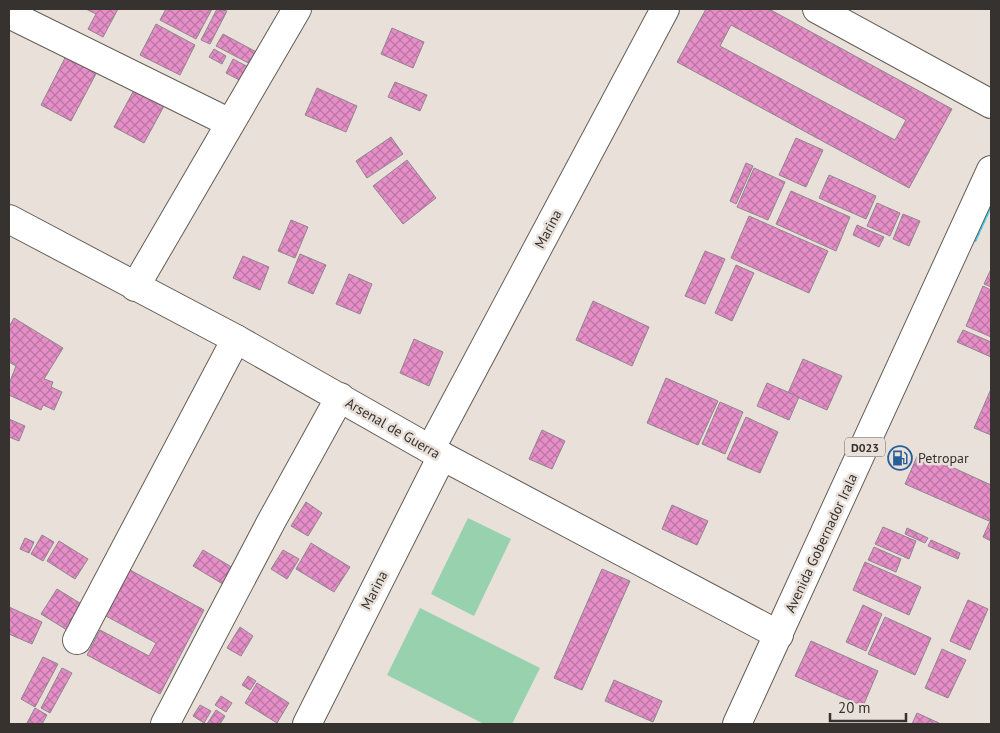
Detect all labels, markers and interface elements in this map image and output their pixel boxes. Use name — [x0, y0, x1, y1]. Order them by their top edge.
street label: Marina — [530, 207, 566, 251]
street label: Arsenal de Guerra — [342, 394, 444, 462]
road number: D023 — [845, 438, 885, 457]
fuel station icon: Petropar — [887, 445, 913, 471]
place label: Petropar — [918, 449, 969, 467]
street label: Avenida Gobernador Irala — [781, 471, 861, 615]
street label: Marina — [357, 568, 391, 612]
scale bar — [830, 690, 906, 722]
text: 20 m — [838, 698, 871, 717]

